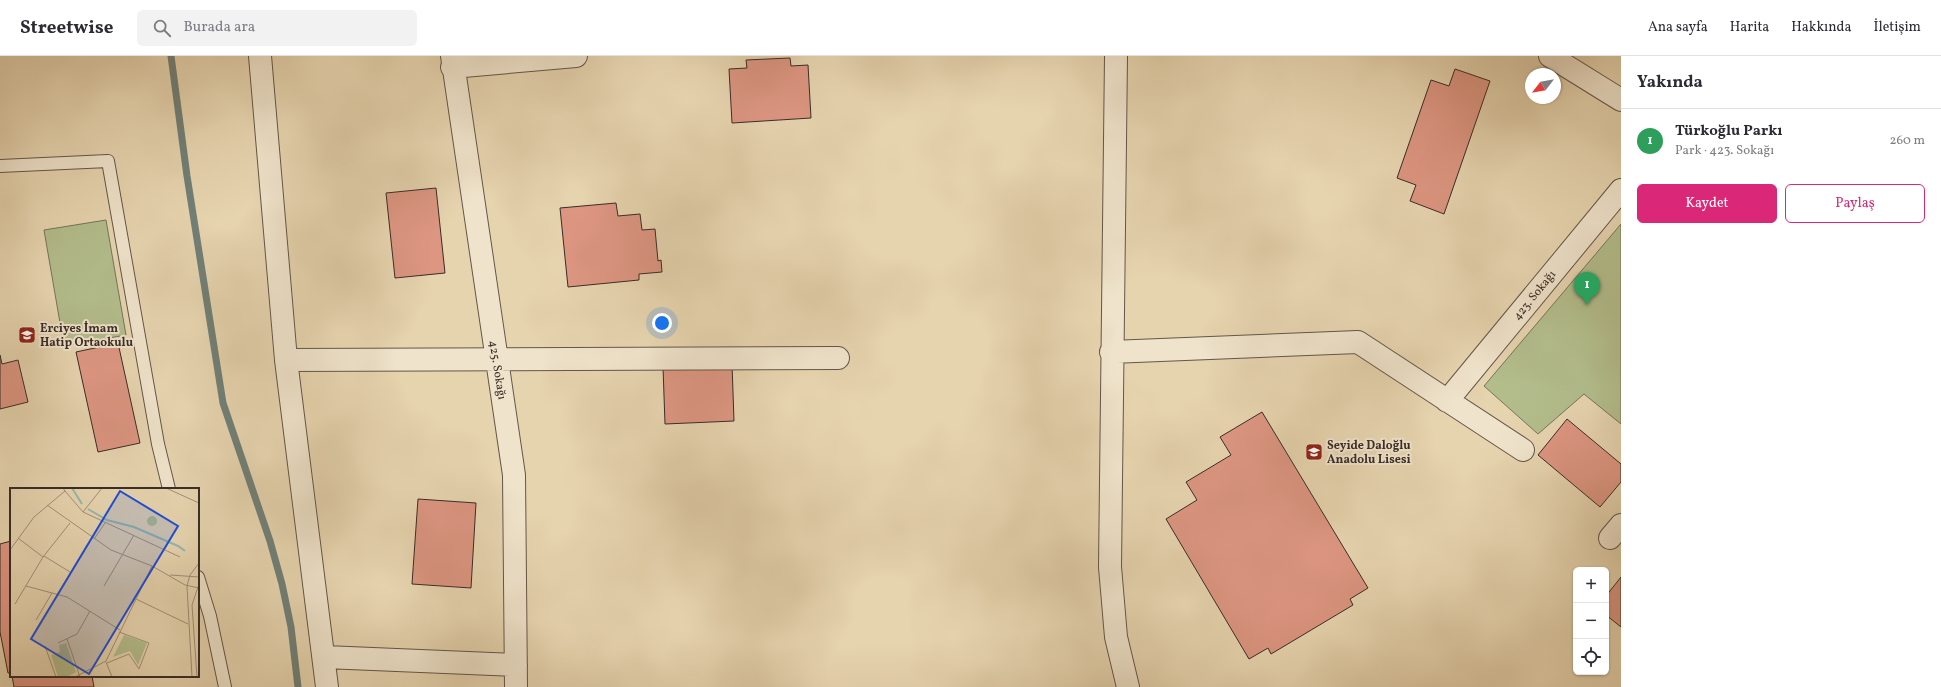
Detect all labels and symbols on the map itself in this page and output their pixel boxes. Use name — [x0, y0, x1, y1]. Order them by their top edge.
north arrow — [1525, 68, 1561, 104]
street label: 423. Sokağı — [1510, 267, 1560, 324]
pin: 1 — [1574, 272, 1600, 305]
your location — [652, 313, 672, 333]
place label: Erciyes İmam Hatip Ortaokulu — [40, 321, 134, 351]
school or university icon: Erciyes İmam Hatip Ortaokulu — [17, 325, 37, 345]
street label: 425. Sokağı — [484, 339, 510, 401]
place label: Seyide Daloğlu Anadolu Lisesi — [1327, 438, 1411, 468]
school or university icon: Seyide Daloğlu Anadolu Lisesi — [1304, 442, 1324, 462]
inset map — [10, 488, 199, 677]

